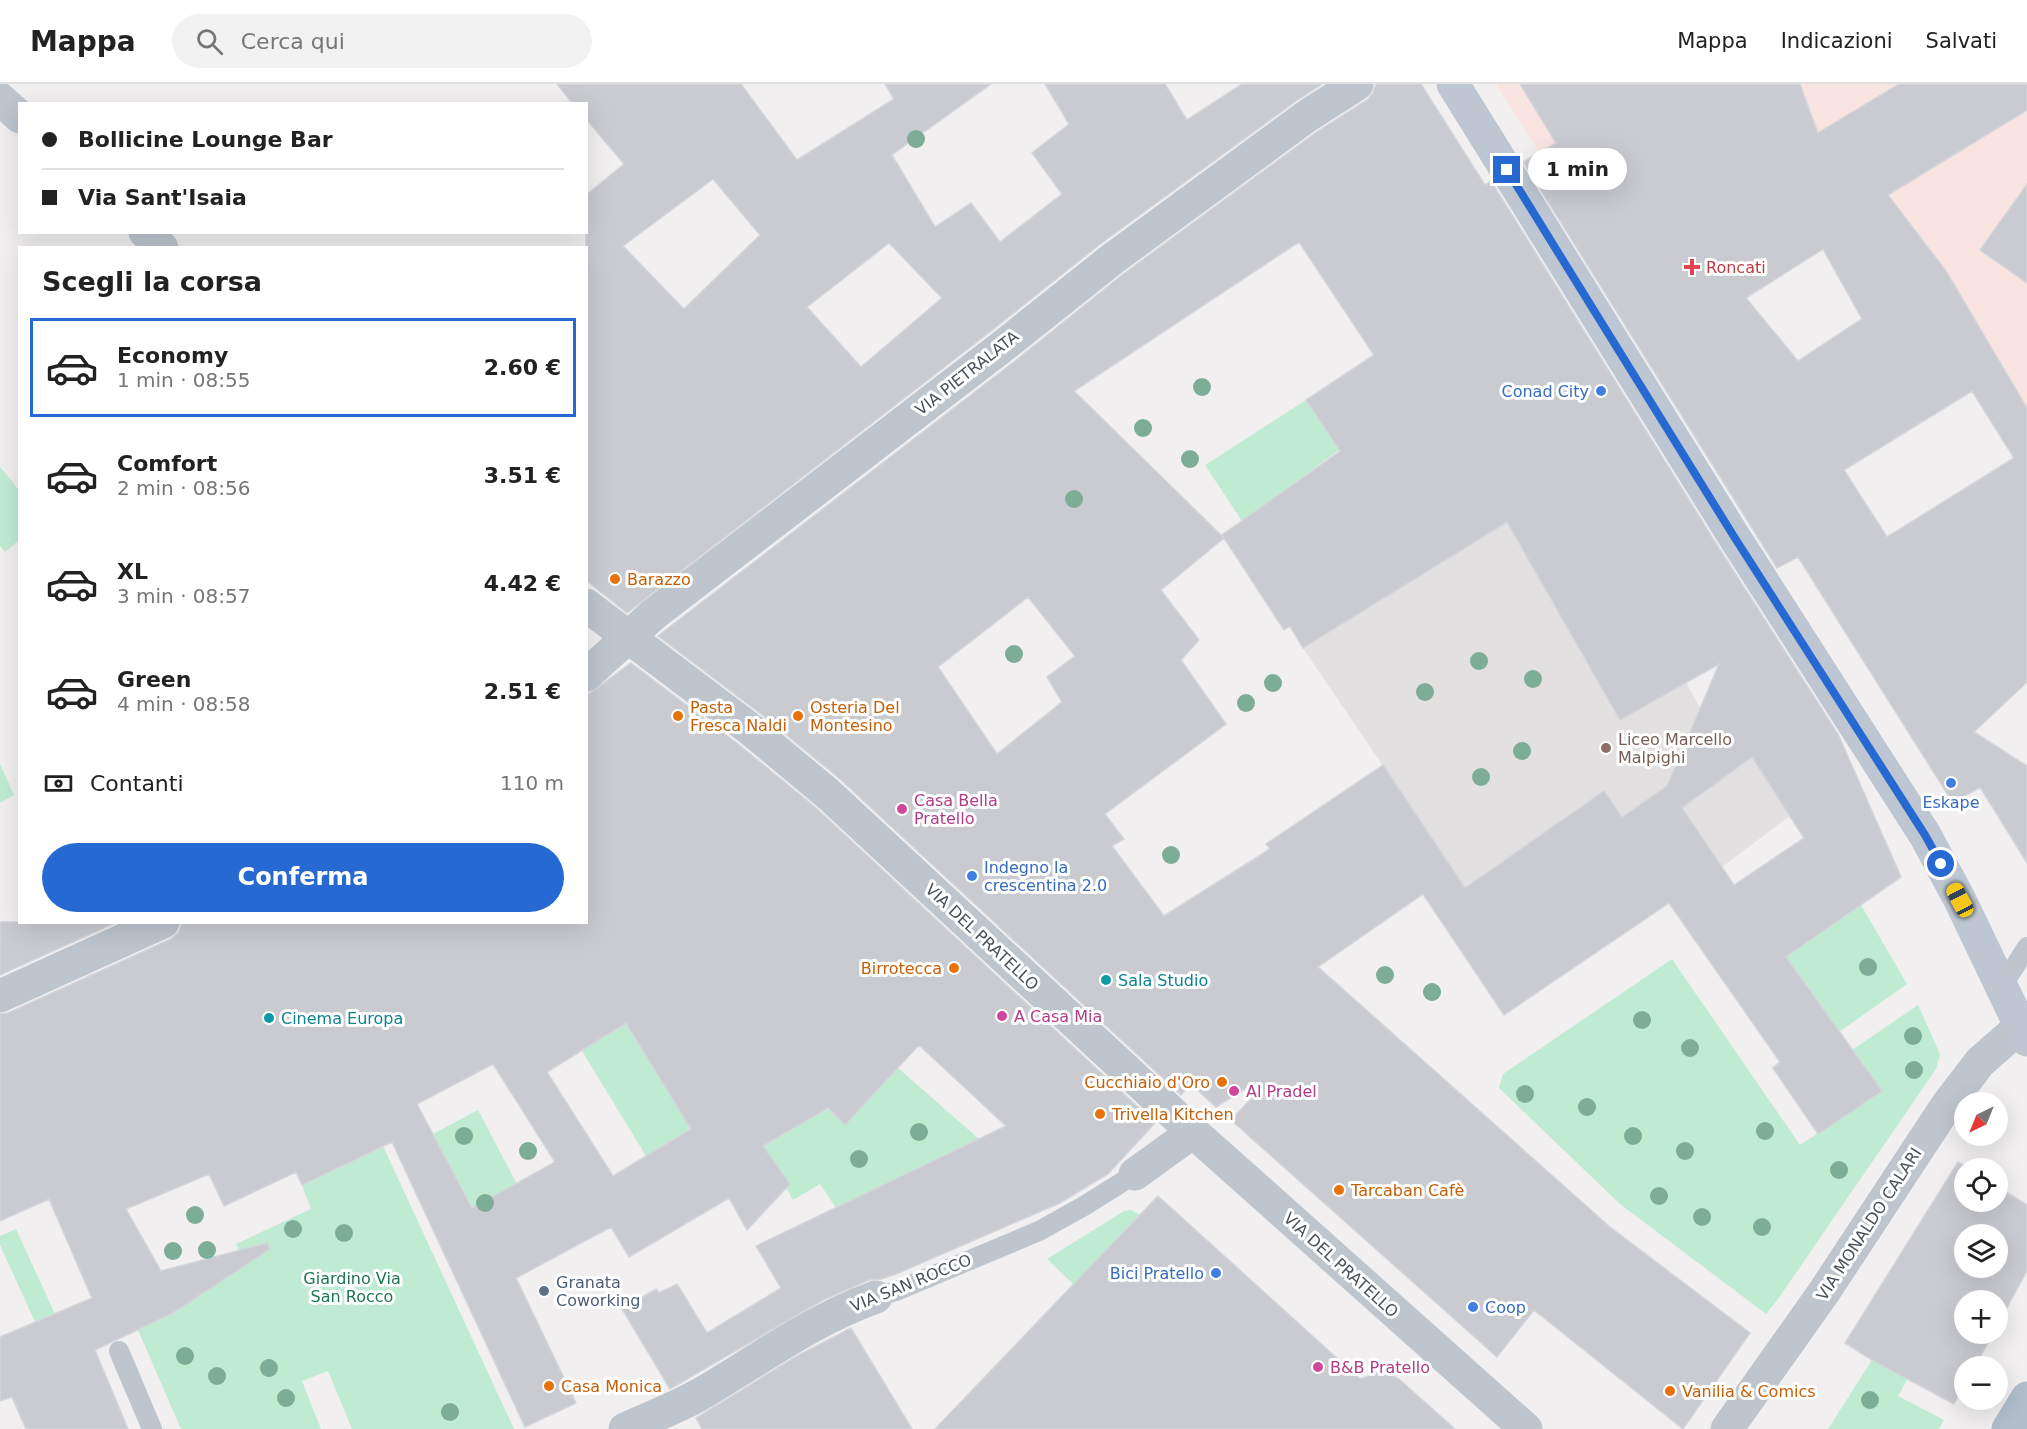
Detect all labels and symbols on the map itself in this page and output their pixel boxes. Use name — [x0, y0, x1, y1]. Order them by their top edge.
callout: 1 min — [1528, 149, 1627, 191]
route end — [1493, 156, 1520, 183]
marker: Roncati — [1683, 258, 1701, 276]
place label: Roncati — [1706, 258, 1766, 277]
street label: VIA PIETRALATA — [912, 327, 1022, 419]
place label: Conad City — [1501, 382, 1589, 401]
marker: Conad City — [1594, 384, 1608, 398]
place label: Barazzo — [627, 570, 691, 589]
marker: Barazzo — [608, 572, 622, 586]
place label: Pasta Fresca Naldi — [690, 698, 787, 735]
place label: Osteria Del Montesino — [810, 698, 900, 735]
marker: Pasta Fresca Naldi — [671, 709, 685, 723]
marker: Osteria Del Montesino — [791, 709, 805, 723]
place label: Liceo Marcello Malpighi — [1618, 730, 1732, 767]
marker: Liceo Marcello Malpighi — [1599, 741, 1613, 755]
marker: Eskape — [1944, 776, 1958, 790]
place label: Casa Bella Pratello — [914, 791, 998, 828]
place label: Eskape — [1922, 793, 1980, 812]
marker: Casa Bella Pratello — [895, 802, 909, 816]
route start — [1927, 850, 1954, 877]
place label: Indegno la crescentina 2.0 — [984, 858, 1107, 895]
marker: Indegno la crescentina 2.0 — [965, 869, 979, 883]
street label: VIA DEL PRATELLO — [922, 880, 1042, 994]
car — [1944, 880, 1976, 920]
place label: Birrotecca — [861, 959, 942, 978]
marker: Birrotecca — [947, 961, 961, 975]
place label: Sala Studio — [1118, 971, 1208, 990]
marker: Sala Studio — [1099, 973, 1113, 987]
place label: A Casa Mia — [1014, 1007, 1102, 1026]
place label: Cinema Europa — [281, 1009, 403, 1028]
marker: A Casa Mia — [995, 1009, 1009, 1023]
marker: Cinema Europa — [262, 1011, 276, 1025]
place label: Cucchiaio d'Oro — [1084, 1073, 1210, 1092]
marker: Cucchiaio d'Oro — [1215, 1075, 1229, 1089]
place label: Al Pradel — [1246, 1082, 1317, 1101]
marker: Al Pradel — [1227, 1084, 1241, 1098]
north arrow — [1954, 1092, 2008, 1146]
place label: Trivella Kitchen — [1111, 1105, 1234, 1124]
marker: Trivella Kitchen — [1093, 1107, 1107, 1121]
street label: VIA MONALDO CALARI — [1813, 1144, 1925, 1304]
place label: Tarcaban Cafè — [1350, 1181, 1464, 1200]
marker: Tarcaban Cafè — [1332, 1183, 1346, 1197]
street label: VIA DEL PRATELLO — [1280, 1209, 1402, 1321]
street label: VIA SAN ROCCO — [848, 1250, 974, 1316]
place label: Bici Pratello — [1110, 1264, 1204, 1283]
marker: Bici Pratello — [1209, 1266, 1223, 1280]
park label: Giardino Via San Rocco — [303, 1269, 401, 1306]
place label: Granata Coworking — [556, 1273, 640, 1310]
marker: Granata Coworking — [537, 1284, 551, 1298]
place label: Coop — [1485, 1298, 1526, 1317]
marker: Coop — [1466, 1300, 1480, 1314]
place label: B&B Pratello — [1330, 1358, 1430, 1377]
marker: B&B Pratello — [1311, 1360, 1325, 1374]
place label: Casa Monica — [561, 1377, 662, 1396]
marker: Casa Monica — [542, 1379, 556, 1393]
place label: Vanilia & Comics — [1682, 1382, 1816, 1401]
marker: Vanilia & Comics — [1663, 1384, 1677, 1398]

